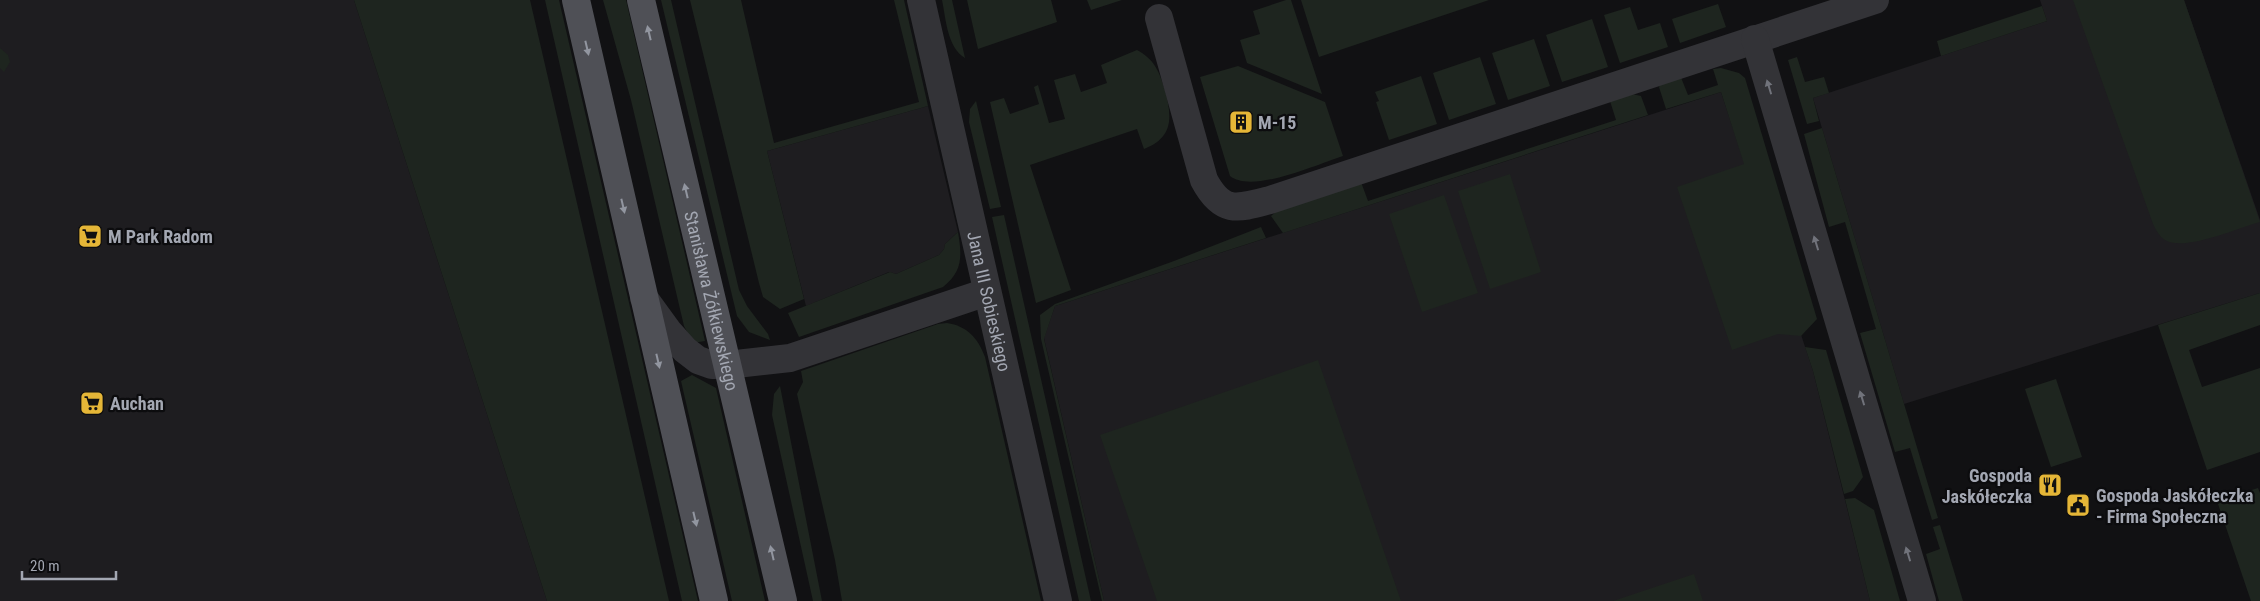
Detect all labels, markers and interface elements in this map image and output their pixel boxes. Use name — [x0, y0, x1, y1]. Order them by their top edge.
one-way arrow — [645, 25, 653, 40]
one-way arrow — [583, 40, 591, 55]
one-way arrow — [1765, 79, 1773, 94]
building icon: M-15 — [1228, 109, 1254, 135]
place label: M-15 — [1258, 112, 1296, 133]
one-way arrow — [682, 183, 690, 198]
one-way arrow — [619, 198, 627, 214]
street label: Stanisława Żółkiewskiego — [681, 209, 743, 393]
supermarket icon: M Park Radom — [77, 223, 103, 249]
place label: M Park Radom — [108, 226, 213, 247]
street label: Jana III Sobieskiego — [964, 229, 1016, 373]
one-way arrow — [1811, 235, 1819, 250]
one-way arrow — [654, 353, 662, 368]
supermarket icon: Auchan — [79, 390, 105, 416]
one-way arrow — [1857, 391, 1865, 406]
place label: Auchan — [110, 393, 164, 414]
place label: Gospoda Jaskółeczka — [1942, 465, 2032, 507]
restaurant icon: Gospoda Jaskółeczka — [2037, 472, 2063, 498]
place label: Gospoda Jaskółeczka - Firma Społeczna — [2096, 485, 2253, 527]
public building icon: Gospoda Jaskółeczka - Firma Społeczna — [2065, 492, 2091, 518]
one-way arrow — [691, 512, 699, 527]
one-way arrow — [768, 546, 776, 561]
one-way arrow — [1904, 547, 1912, 562]
scale bar — [22, 548, 116, 580]
text: 20 m — [30, 557, 60, 575]

